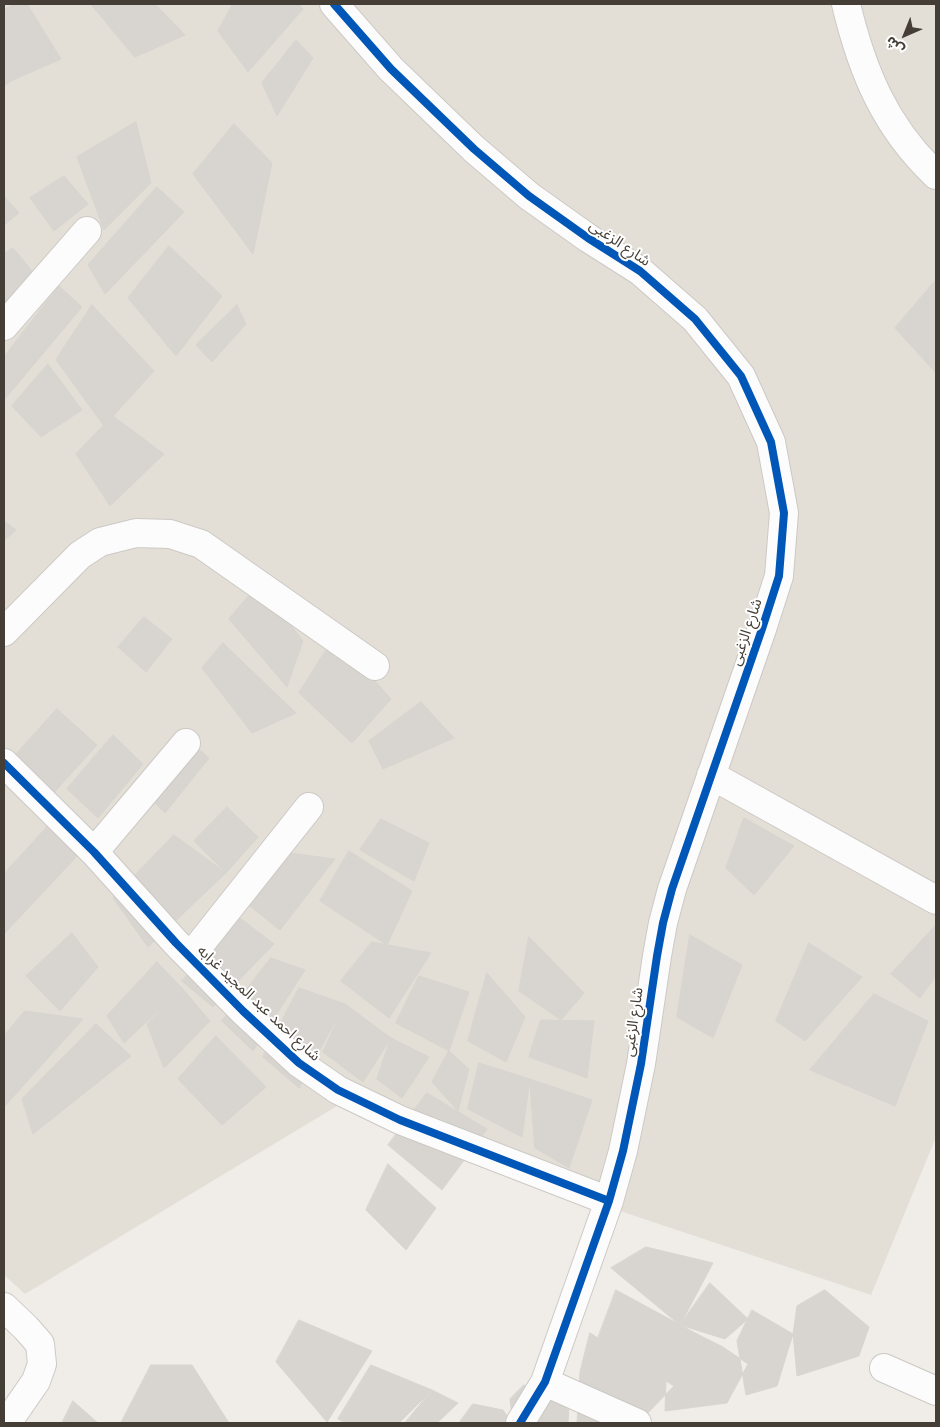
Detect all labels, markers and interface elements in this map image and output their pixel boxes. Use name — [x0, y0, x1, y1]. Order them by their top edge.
north arrow — [880, 10, 930, 60]
text: ش — [881, 33, 907, 59]
street label: شارع الزغبى — [586, 216, 654, 270]
street label: شارع الزغبى — [726, 596, 766, 668]
street label: شارع احمد عبد المجيد غرابه — [194, 941, 324, 1065]
street label: شارع الزغبى — [619, 986, 647, 1058]

